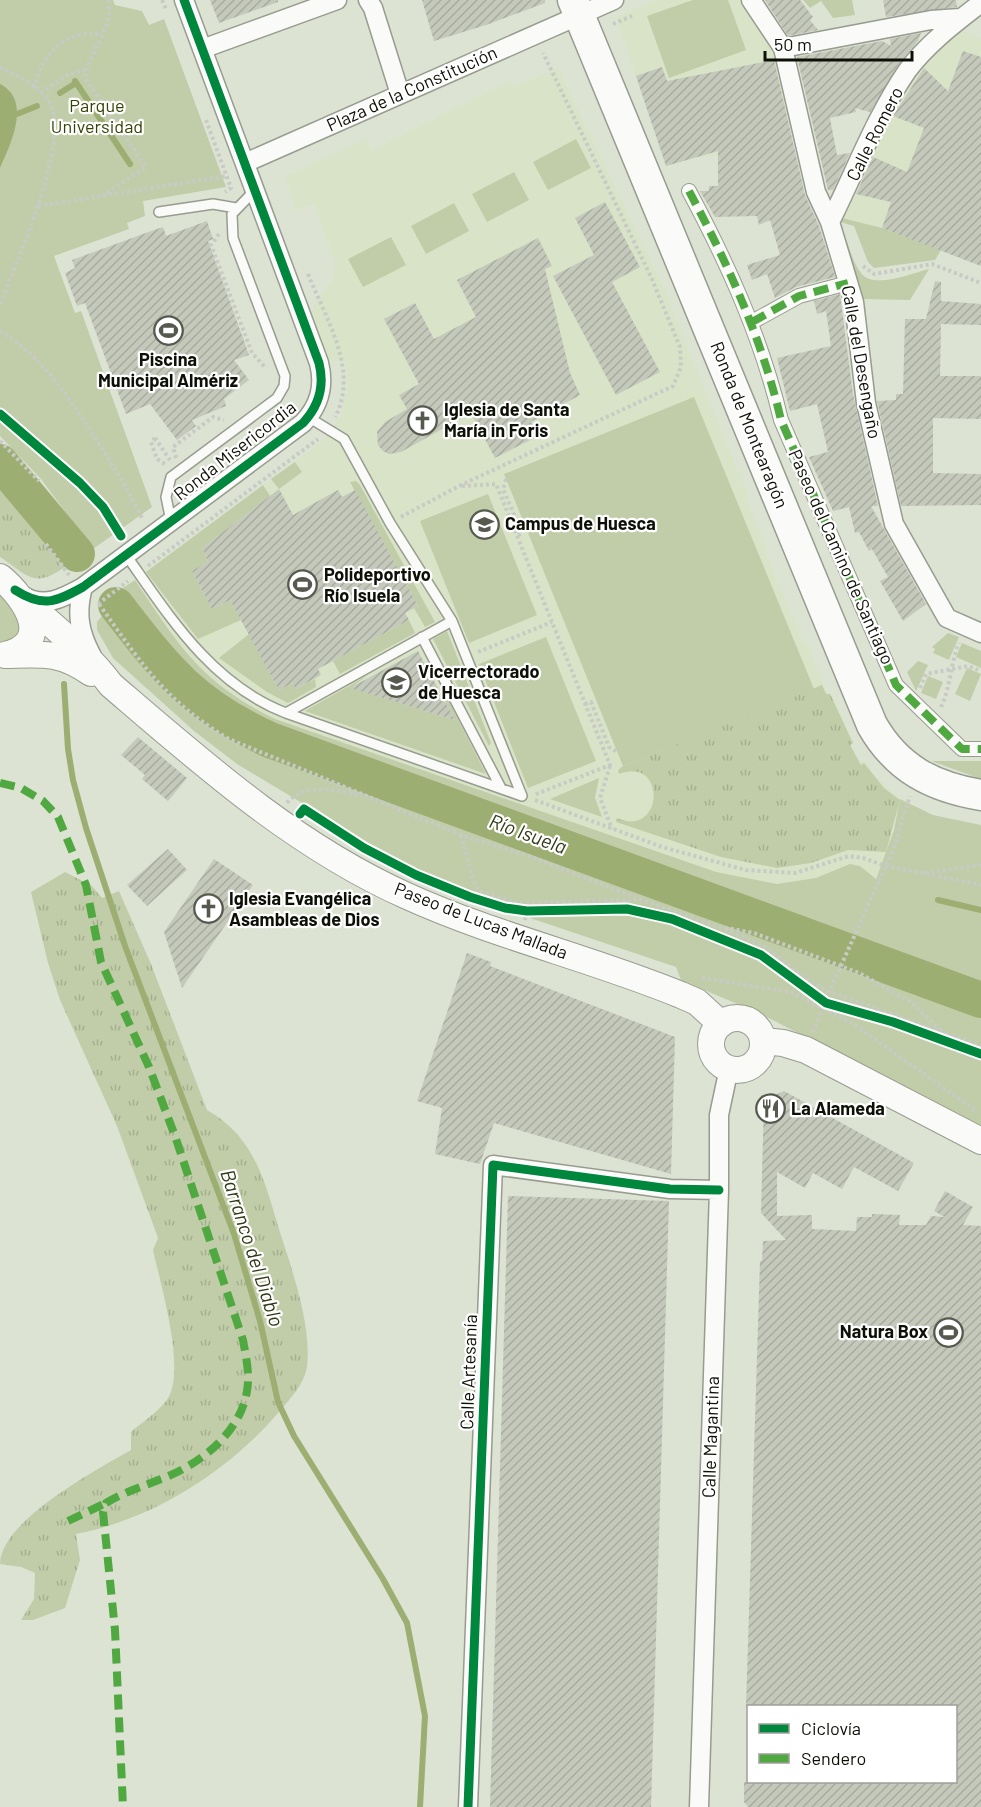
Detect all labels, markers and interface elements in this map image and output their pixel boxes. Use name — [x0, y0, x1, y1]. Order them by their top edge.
scale bar — [765, 24, 912, 62]
text: 50 m — [774, 33, 812, 55]
street label: Plaza de la Constitución — [323, 41, 500, 136]
street label: Calle Romero — [841, 83, 907, 184]
park label: Parque Universidad — [51, 94, 143, 137]
street label: Calle del Desengaño — [838, 283, 886, 440]
sports icon: Piscina Municipal Almériz — [152, 315, 184, 347]
street label: Ronda de Montearagón — [706, 338, 793, 511]
place label: Piscina Municipal Almériz — [98, 348, 238, 391]
street label: Ronda Misericordia — [169, 396, 300, 505]
place label: Iglesia de Santa María in Foris — [444, 398, 569, 441]
church icon: Iglesia de Santa María in Foris — [407, 404, 439, 436]
street label: Paseo del Camino de Santiago — [784, 446, 899, 668]
school or university icon: Campus de Huesca — [468, 508, 500, 540]
place label: Campus de Huesca — [505, 512, 656, 534]
place label: Polideportivo Río Isuela — [324, 563, 431, 606]
sports icon: Polideportivo Río Isuela — [287, 569, 319, 601]
place label: Vicerrectorado de Huesca — [418, 660, 539, 703]
school or university icon: Vicerrectorado de Huesca — [381, 666, 413, 698]
water label: Río Isuela — [486, 808, 570, 858]
street label: Paseo de Lucas Mallada — [392, 877, 571, 963]
place label: Iglesia Evangélica Asambleas de Dios — [229, 887, 379, 930]
church icon: Iglesia Evangélica Asambleas de Dios — [192, 893, 224, 925]
restaurant icon: La Alameda — [754, 1093, 786, 1125]
place label: La Alameda — [791, 1097, 885, 1119]
water label: Barranco del Diablo — [216, 1166, 290, 1329]
street label: Calle Artesanía — [455, 1314, 481, 1430]
sports icon: Natura Box — [933, 1316, 965, 1348]
place label: Natura Box — [840, 1320, 928, 1342]
street label: Calle Magantina — [697, 1376, 723, 1498]
legend — [747, 1705, 957, 1783]
text: Ciclovía — [801, 1717, 861, 1739]
text: Sendero — [801, 1747, 866, 1769]

